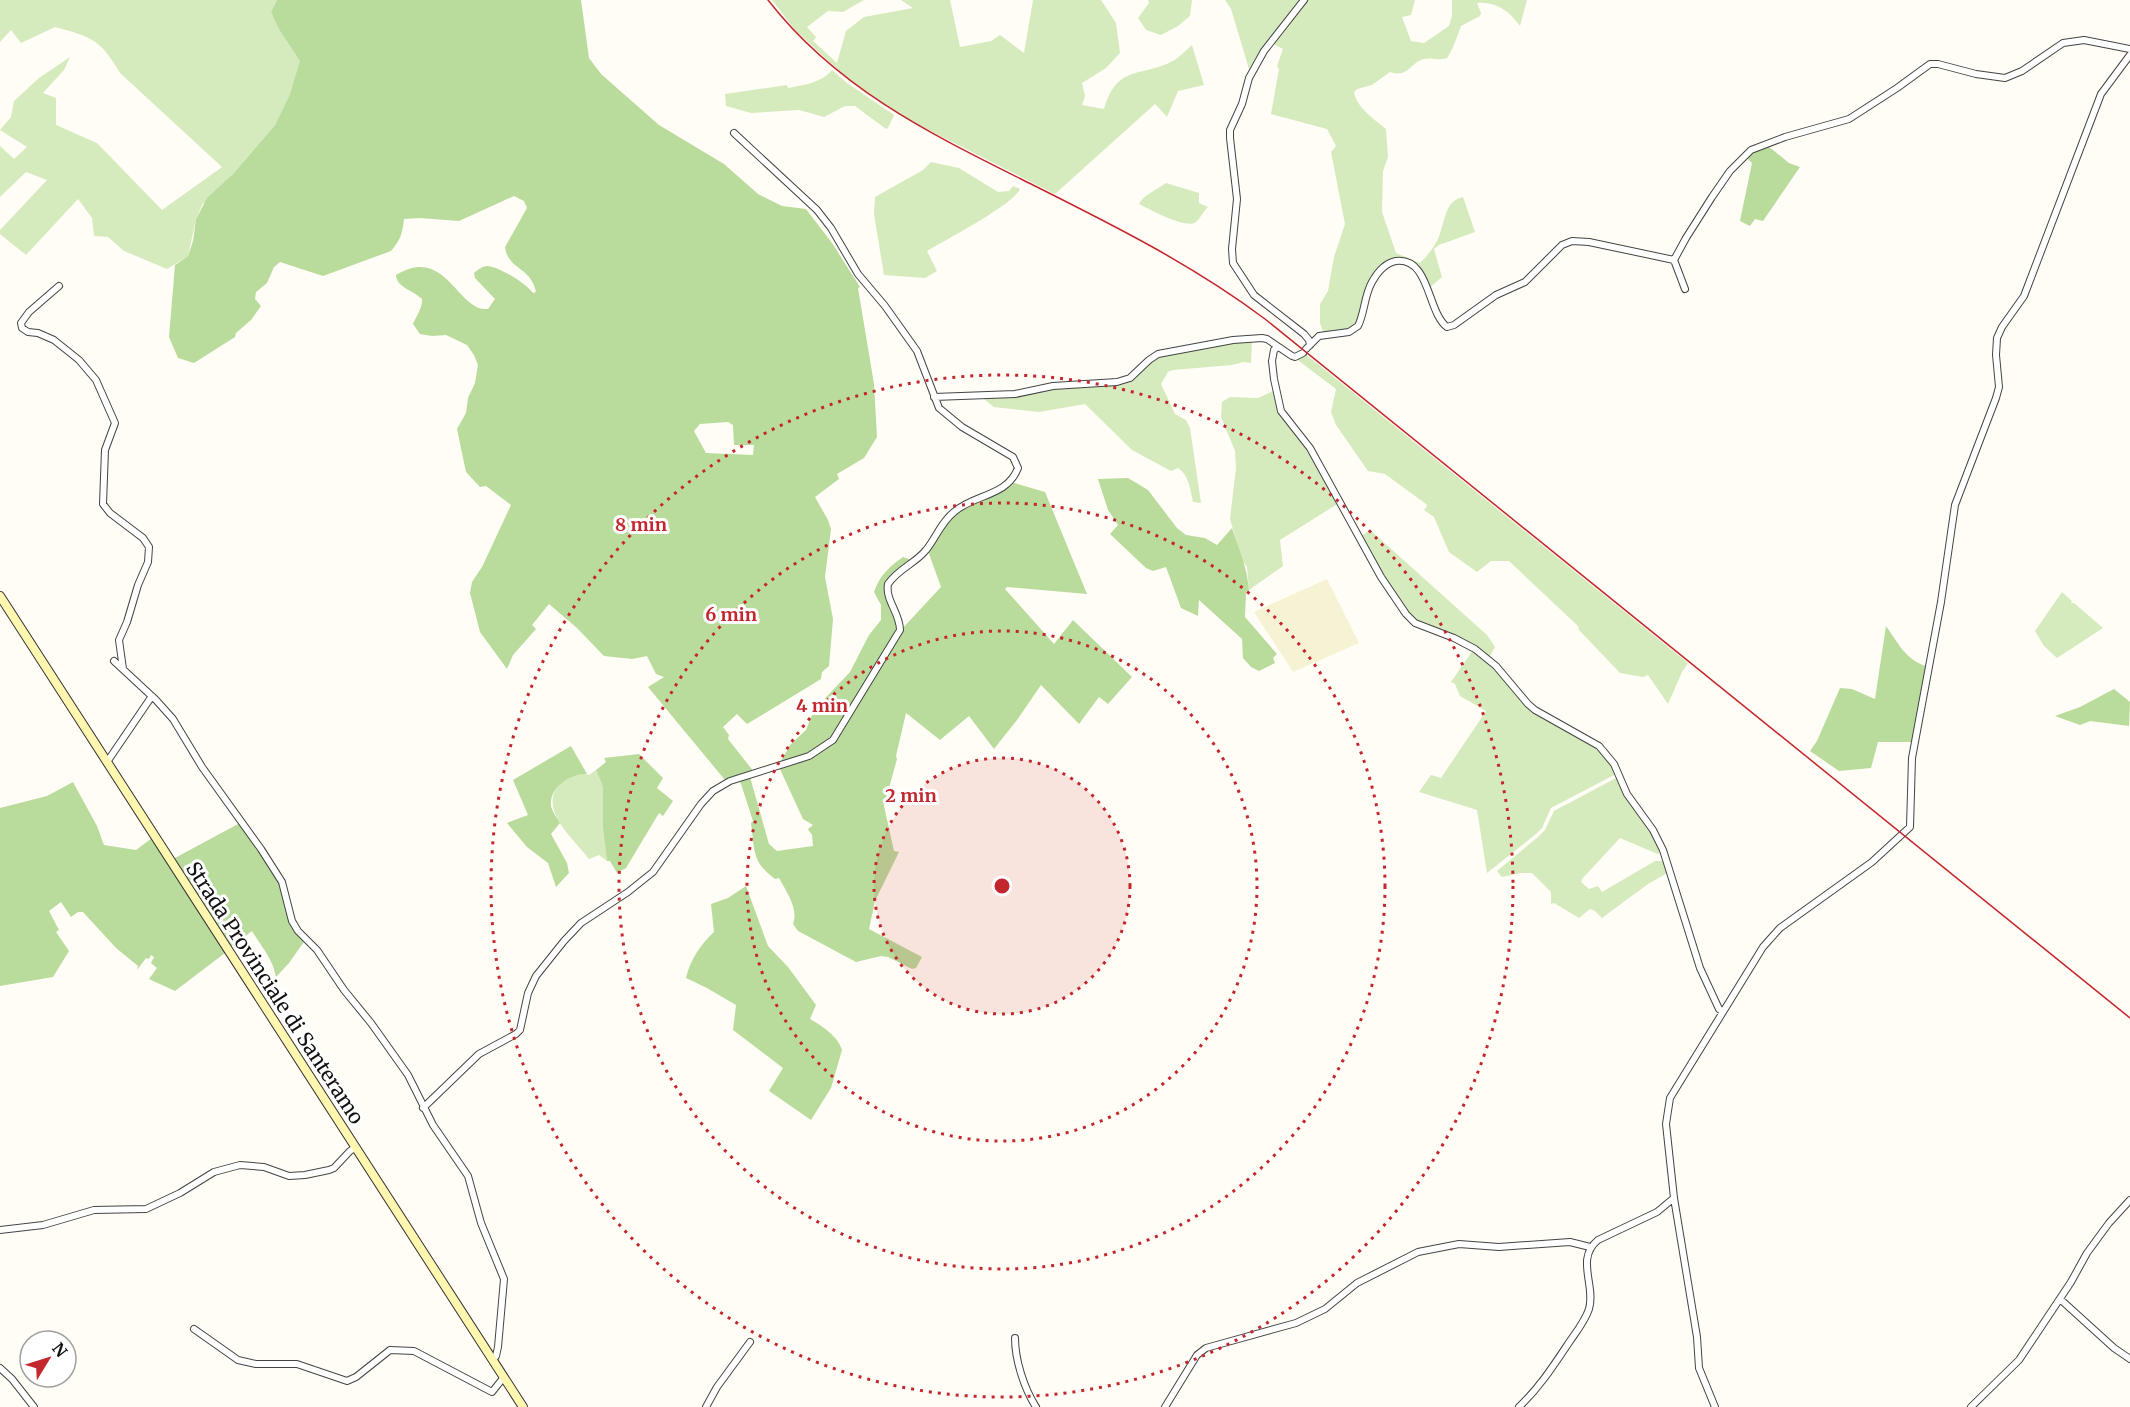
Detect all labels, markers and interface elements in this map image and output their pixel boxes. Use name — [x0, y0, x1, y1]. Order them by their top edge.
text: 8 min — [615, 513, 667, 536]
text: 6 min — [705, 603, 757, 626]
text: 4 min — [796, 694, 848, 717]
text: 2 min — [885, 784, 937, 807]
street label: Strada Provinciale di Santeramo — [181, 857, 370, 1129]
centre of rings — [992, 876, 1012, 896]
north arrow — [18, 1329, 78, 1389]
text: N — [48, 1339, 72, 1361]

